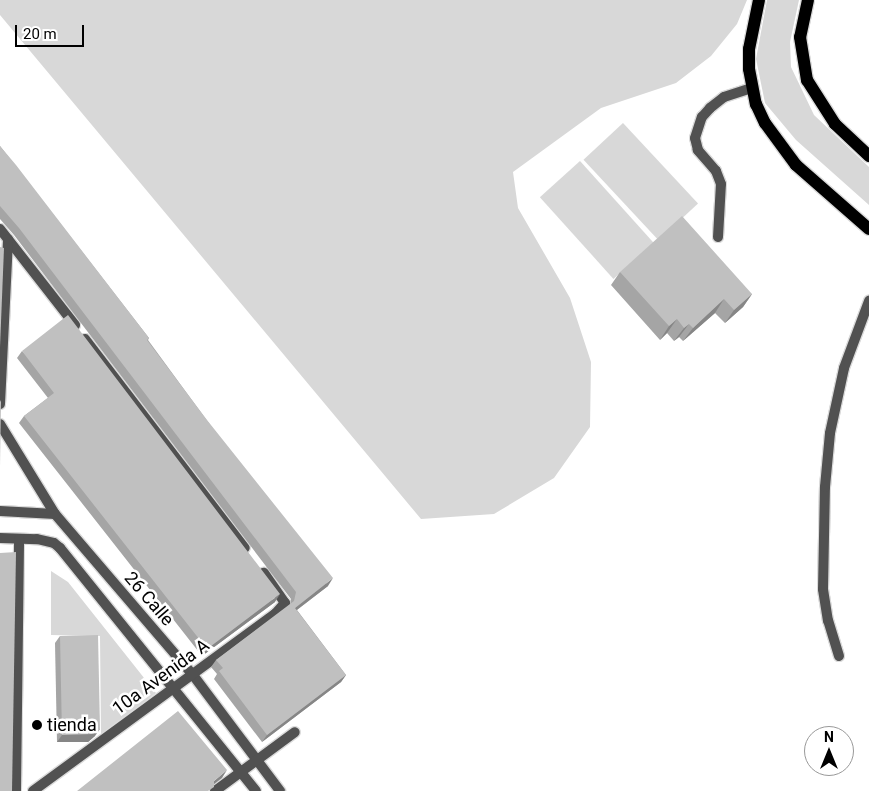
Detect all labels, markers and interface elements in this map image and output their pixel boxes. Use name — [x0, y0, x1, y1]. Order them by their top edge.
scale bar — [18, 15, 86, 47]
text: 20 m — [23, 25, 57, 43]
street label: 26 Calle — [120, 568, 178, 630]
street label: 10a Avenida A — [108, 635, 214, 719]
place label: tienda — [47, 714, 97, 736]
marker: tienda — [31, 719, 43, 731]
north arrow — [804, 726, 854, 776]
text: N — [824, 729, 834, 745]

